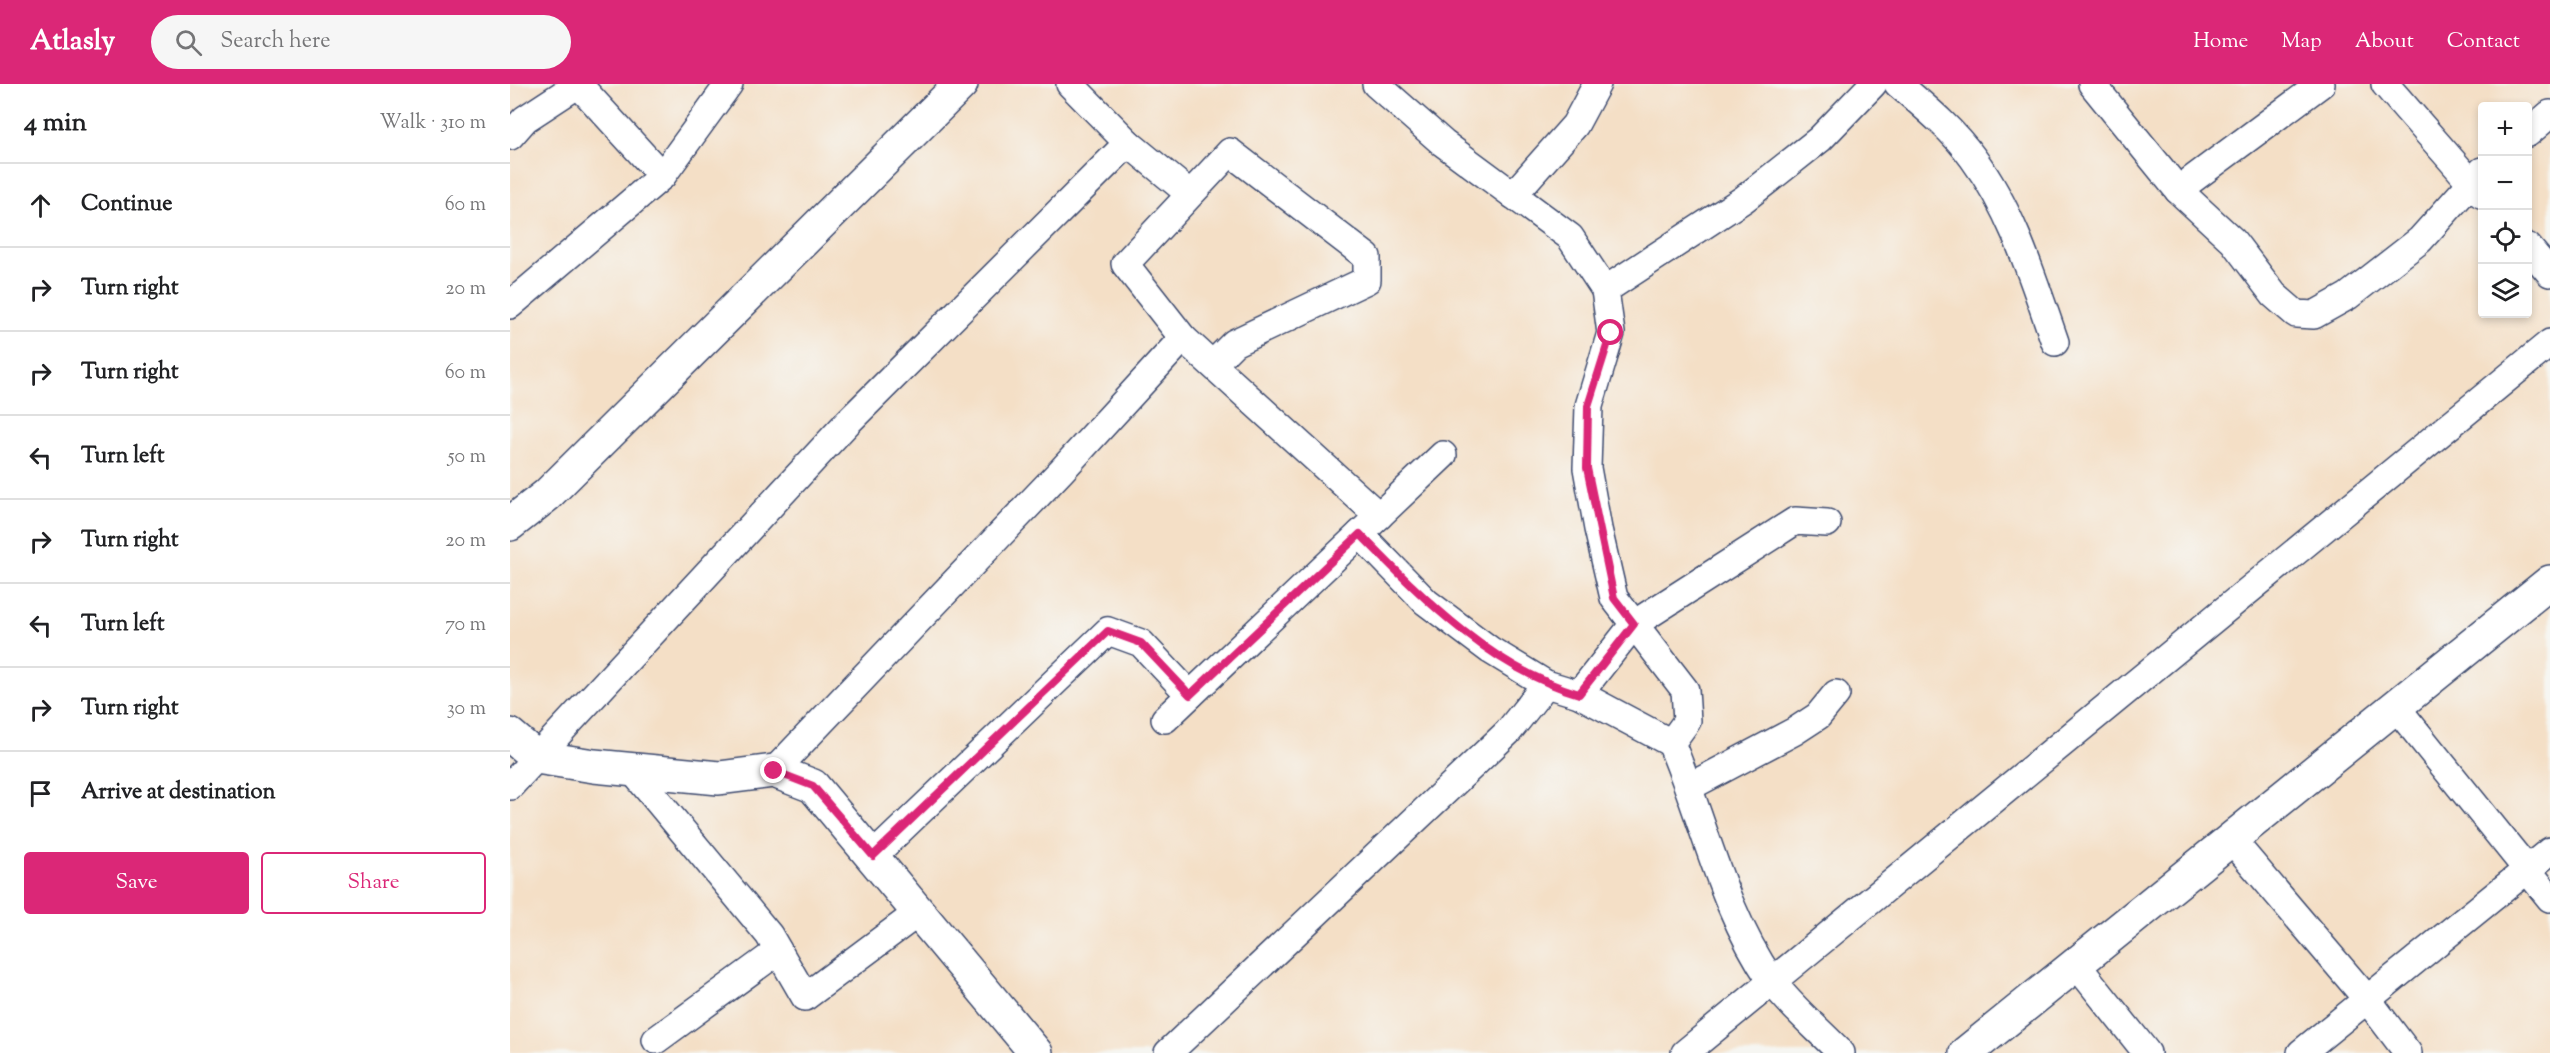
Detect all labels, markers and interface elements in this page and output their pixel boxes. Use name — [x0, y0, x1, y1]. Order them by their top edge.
search box — [151, 15, 571, 69]
text: Atlasly — [30, 22, 115, 62]
icon: search — [172, 26, 205, 59]
text: Search here — [220, 26, 331, 58]
text: Home — [2193, 27, 2248, 57]
text: Map — [2281, 27, 2322, 57]
text: About — [2355, 27, 2414, 57]
text: Contact — [2447, 27, 2520, 57]
map controls — [2478, 102, 2532, 318]
button: + — [2478, 102, 2532, 156]
text: 4 min — [24, 105, 87, 142]
text: Walk · 310 m — [379, 109, 486, 138]
button: − — [2478, 156, 2532, 210]
icon: ahead — [24, 189, 57, 222]
text: Continue — [81, 189, 172, 221]
text: 60 m — [445, 191, 486, 220]
button: locate — [2478, 210, 2532, 264]
button: layers — [2478, 264, 2532, 318]
icon: right — [24, 273, 57, 306]
text: Turn right — [81, 273, 178, 305]
text: 20 m — [445, 275, 486, 304]
route start — [1597, 319, 1623, 345]
icon: right — [24, 357, 57, 390]
text: Turn right — [81, 357, 178, 389]
text: 60 m — [445, 359, 486, 388]
icon: left — [24, 441, 57, 474]
text: Turn left — [81, 441, 164, 473]
text: 50 m — [448, 443, 486, 472]
icon: right — [24, 525, 57, 558]
text: Turn right — [81, 525, 178, 557]
text: 20 m — [445, 527, 486, 556]
icon: left — [24, 609, 57, 642]
text: Turn left — [81, 609, 164, 641]
text: 70 m — [445, 611, 486, 640]
icon: right — [24, 693, 57, 726]
text: Turn right — [81, 693, 178, 725]
text: 30 m — [447, 695, 486, 724]
route end — [760, 757, 786, 783]
icon: arrive — [24, 777, 57, 810]
text: Arrive at destination — [81, 777, 276, 809]
button: Save — [24, 852, 249, 914]
button: Share — [261, 852, 486, 914]

